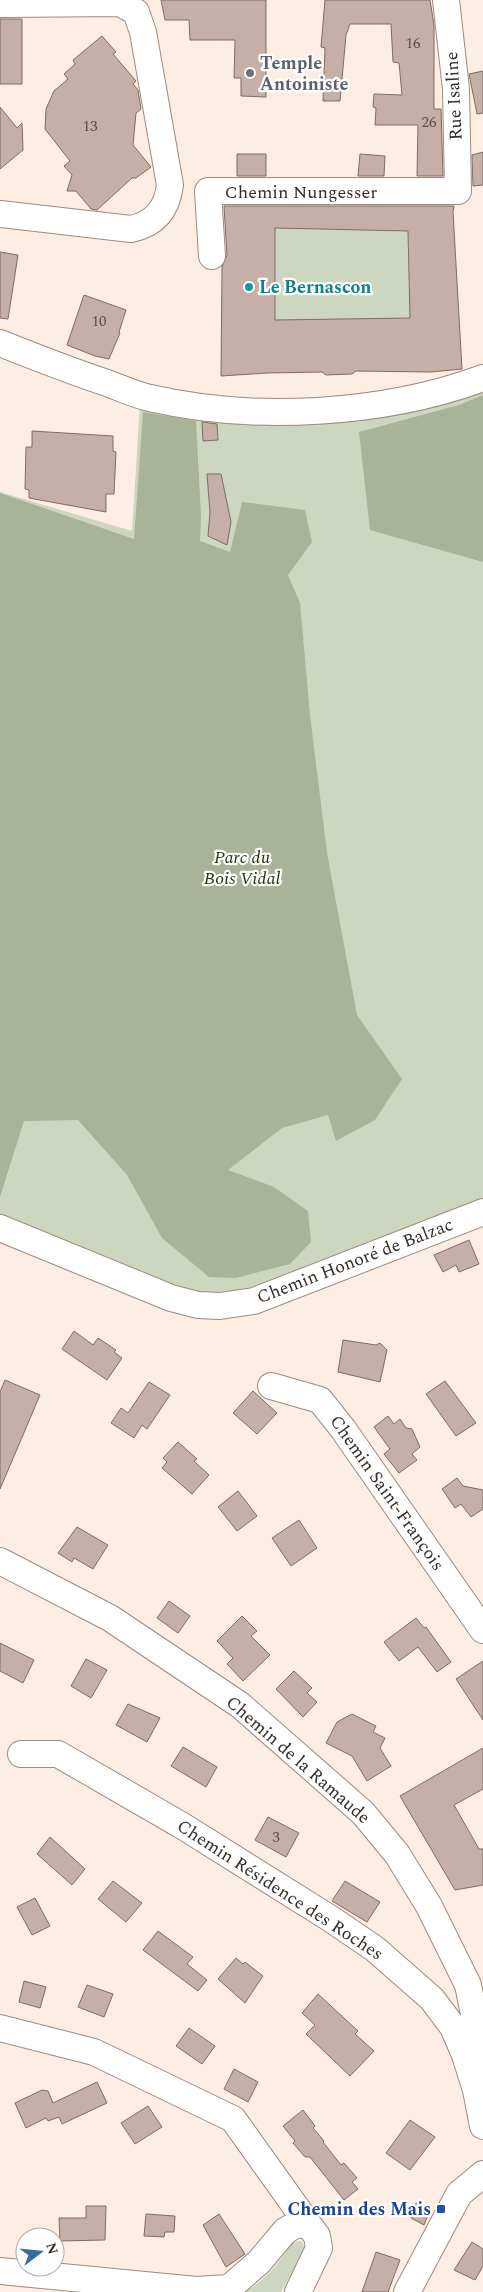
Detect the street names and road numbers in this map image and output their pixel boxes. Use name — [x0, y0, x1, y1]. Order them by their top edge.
street label: Rue Isaline — [438, 51, 470, 141]
street label: Chemin Nungesser — [225, 179, 377, 206]
street label: Chemin Honoré de Balzac — [253, 1211, 457, 1311]
street label: Chemin Saint-François — [323, 1410, 451, 1576]
street label: Chemin de la Ramaude — [220, 1689, 376, 1831]
street label: Chemin Résidence des Roches — [171, 1813, 389, 1967]

